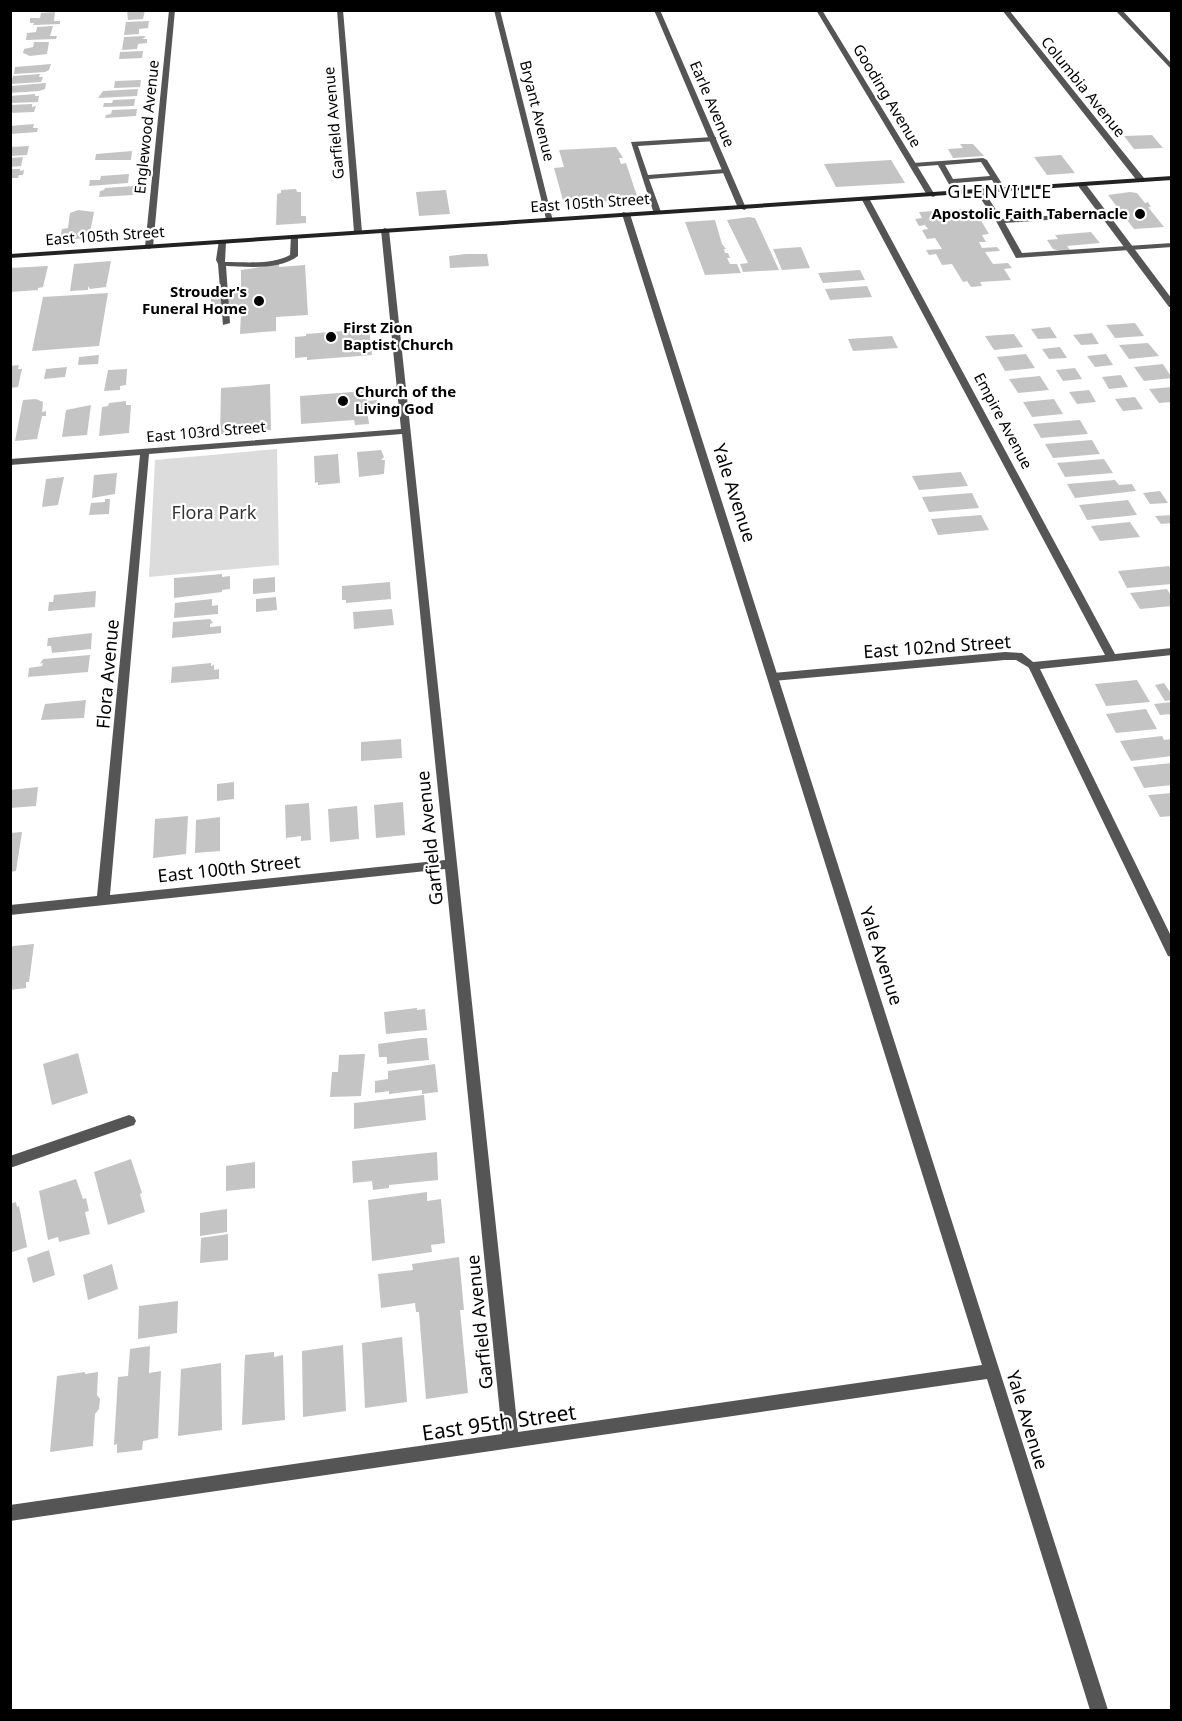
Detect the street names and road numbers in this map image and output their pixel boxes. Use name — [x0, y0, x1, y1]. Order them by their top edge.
street label: Columbia Avenue — [1037, 32, 1131, 141]
street label: Gooding Avenue — [849, 40, 927, 151]
street label: Earle Avenue — [686, 57, 740, 150]
street label: Bryant Avenue — [516, 58, 560, 163]
street label: Englewood Avenue — [129, 59, 163, 195]
street label: Garfield Avenue — [318, 66, 348, 180]
street label: East 105th Street — [530, 188, 651, 216]
street label: East 105th Street — [45, 221, 166, 249]
street label: Empire Avenue — [970, 369, 1038, 472]
street label: East 103rd Street — [145, 416, 267, 446]
street label: Yale Avenue — [708, 440, 762, 545]
street label: Flora Avenue — [90, 618, 124, 730]
street label: East 102nd Street — [862, 629, 1012, 663]
street label: Garfield Avenue — [410, 770, 448, 907]
street label: East 100th Street — [156, 849, 302, 887]
street label: Yale Avenue — [855, 903, 909, 1008]
street label: Garfield Avenue — [460, 1254, 498, 1391]
street label: Yale Avenue — [1002, 1367, 1054, 1472]
street label: East 95th Street — [420, 1397, 578, 1447]

